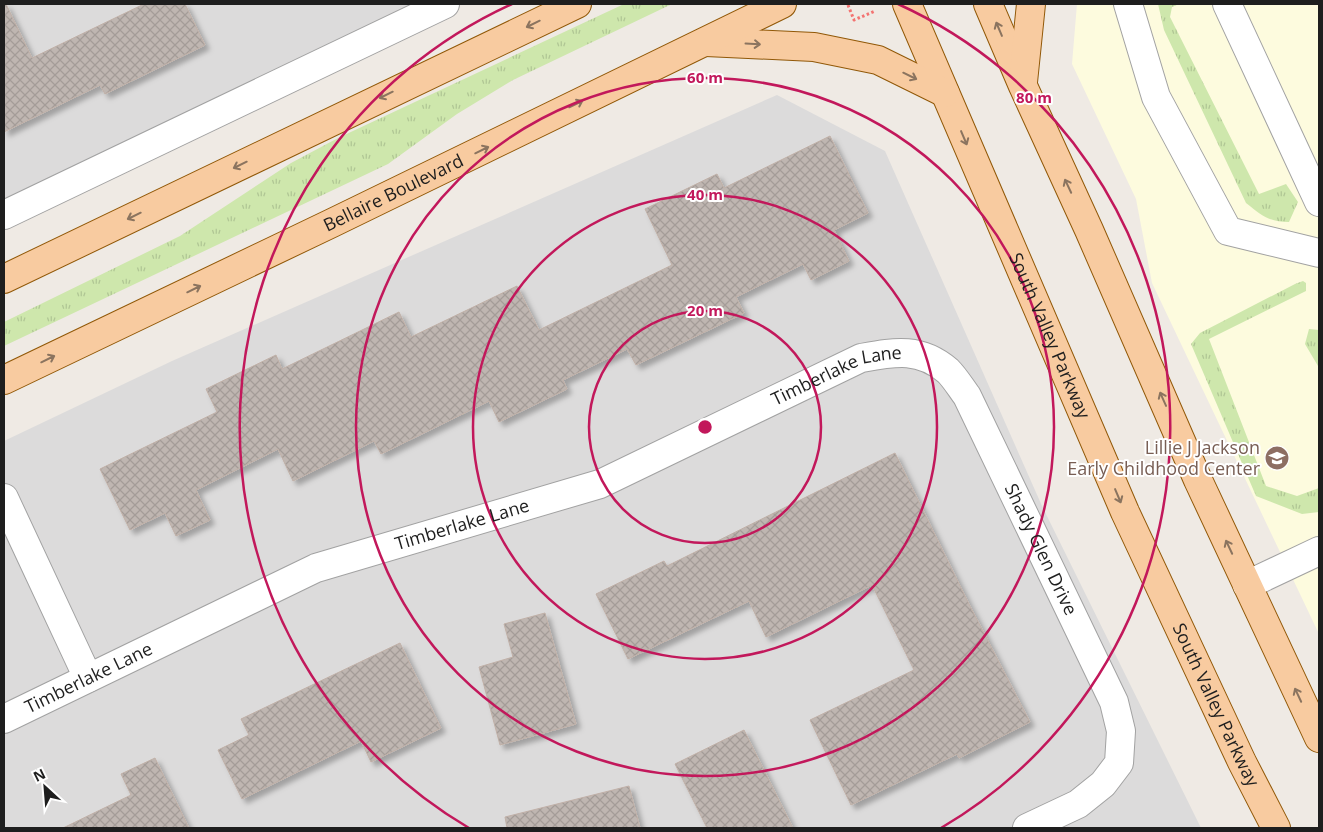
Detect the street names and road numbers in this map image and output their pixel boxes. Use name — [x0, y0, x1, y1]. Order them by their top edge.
street label: Bellaire Boulevard — [319, 148, 467, 236]
street label: South Valley Parkway — [1004, 249, 1097, 423]
street label: Timberlake Lane — [767, 340, 902, 411]
street label: Shady Glen Drive — [1000, 479, 1083, 619]
street label: Timberlake Lane — [392, 493, 532, 555]
street label: South Valley Parkway — [1168, 619, 1266, 791]
street label: Timberlake Lane — [20, 636, 156, 718]

